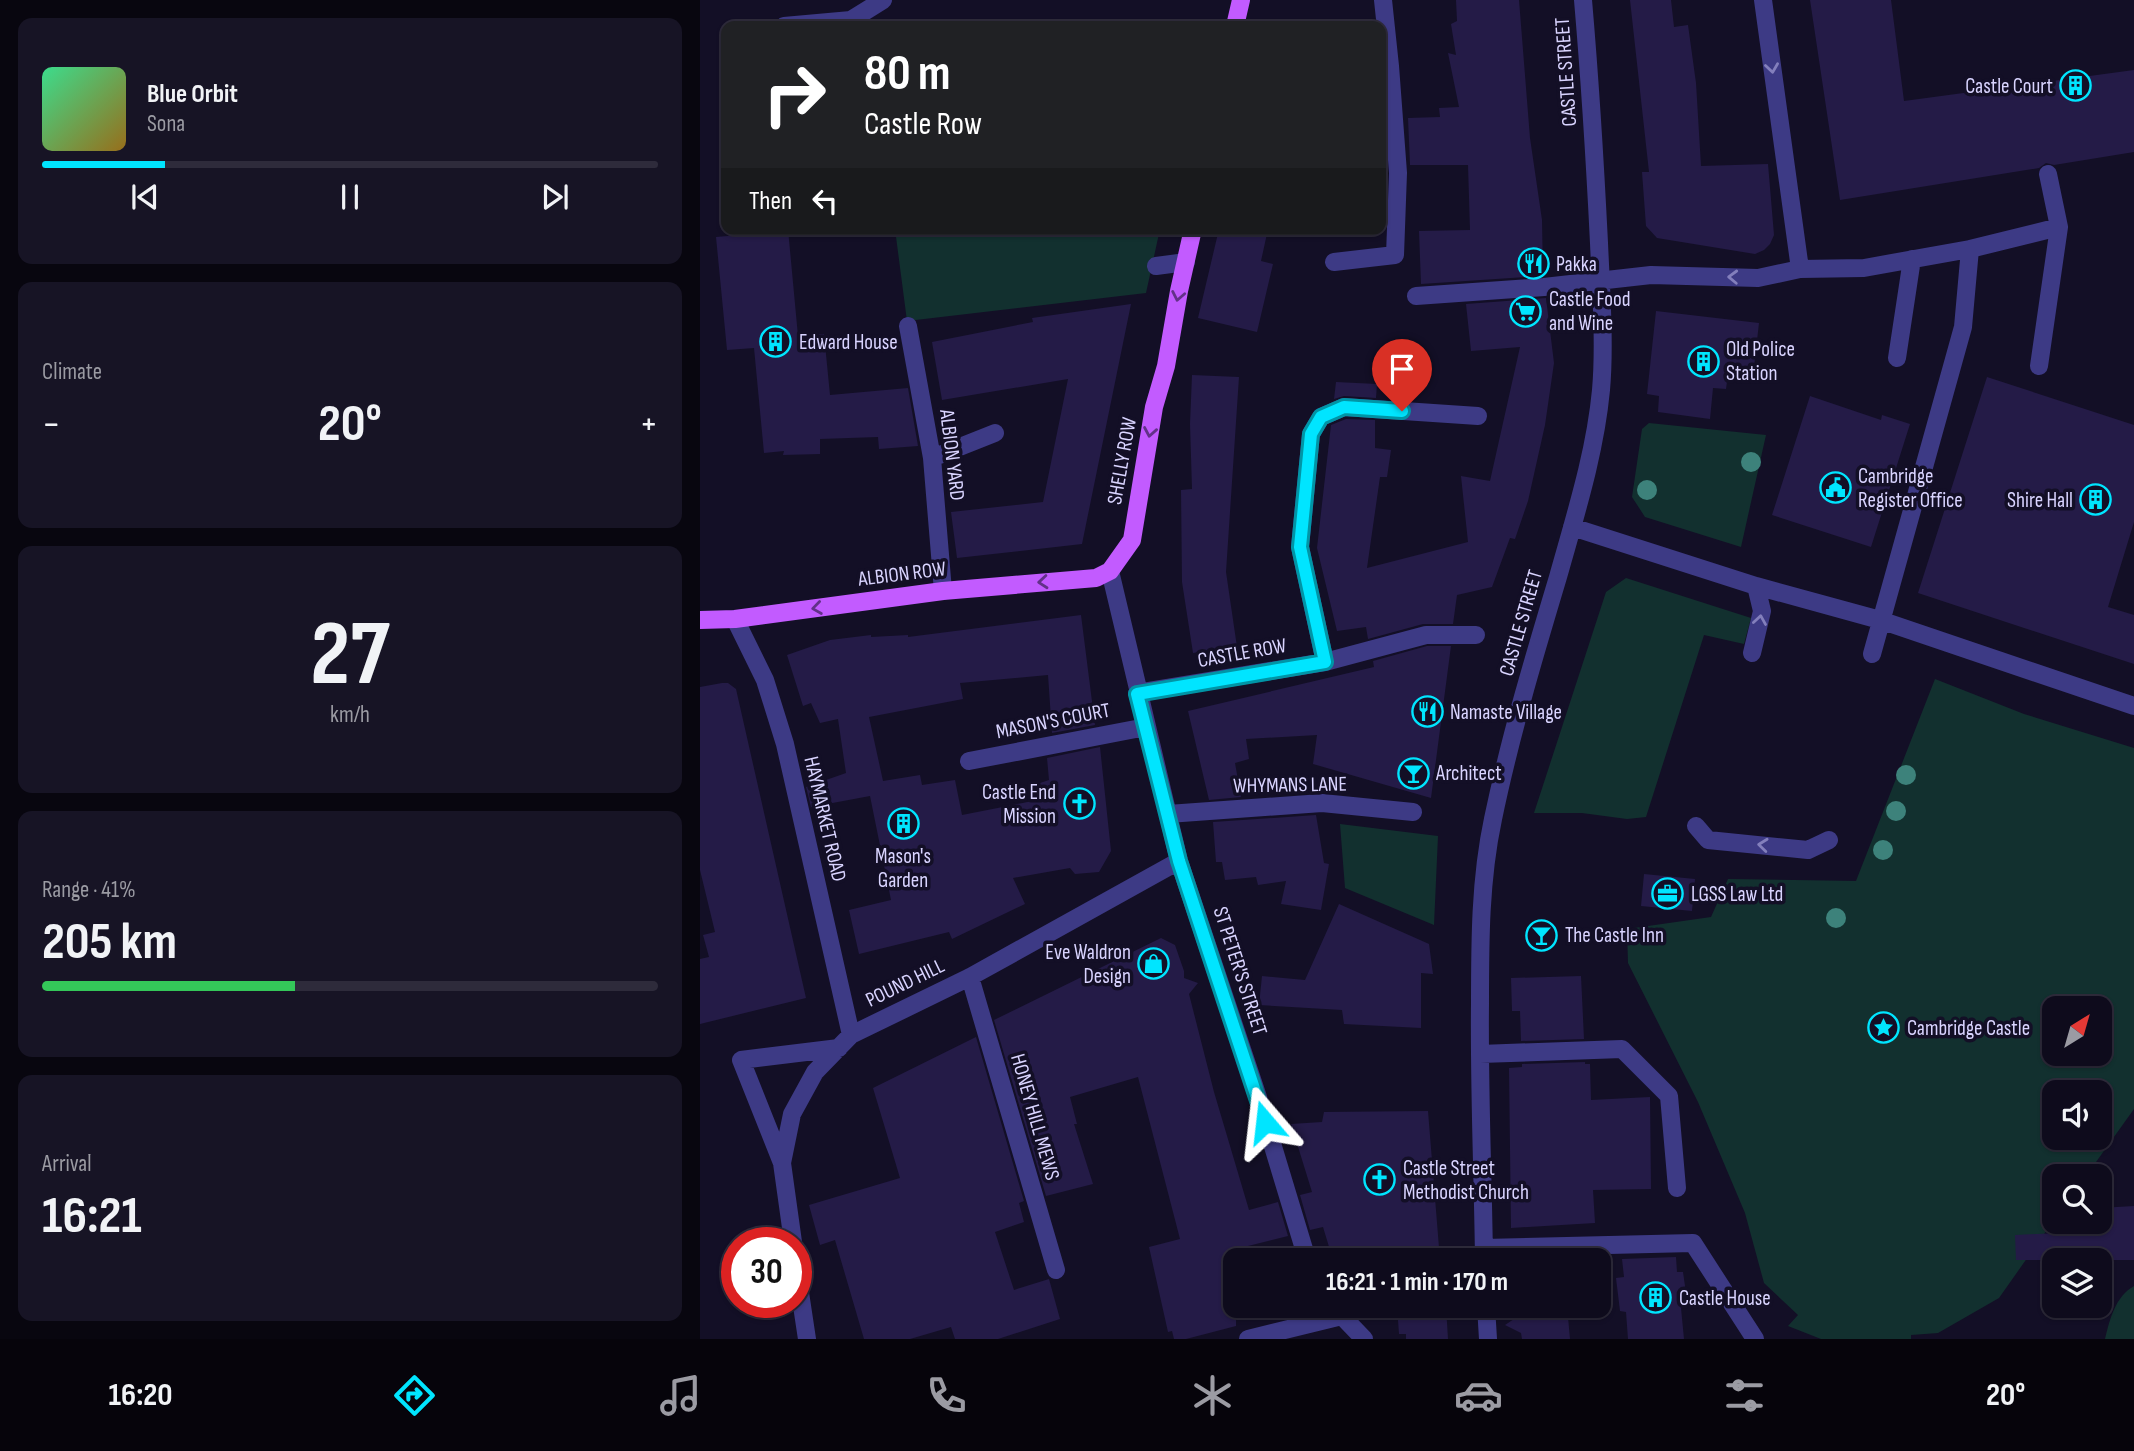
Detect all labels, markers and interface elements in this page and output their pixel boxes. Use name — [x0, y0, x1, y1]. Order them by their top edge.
street label: CASTLE STREET — [1550, 16, 1582, 127]
text: 80 m — [864, 45, 951, 104]
icon: right — [749, 49, 840, 140]
one-way arrow — [1764, 62, 1779, 73]
building icon: Castle Court — [2059, 69, 2093, 103]
place label: Castle Court — [1965, 74, 2053, 99]
text: Blue Orbit — [147, 79, 238, 110]
text: Castle Row — [864, 105, 982, 144]
text: Sona — [147, 110, 185, 138]
icon: previous — [126, 178, 164, 216]
icon: pause — [331, 178, 369, 216]
icon: next — [536, 178, 574, 216]
icon: left — [806, 182, 844, 220]
text: Then — [749, 186, 792, 217]
restaurant icon: Pakka — [1516, 247, 1550, 281]
place label: Pakka — [1556, 252, 1597, 277]
one-way arrow — [1727, 270, 1738, 285]
place label: Castle Food and Wine — [1549, 287, 1630, 336]
one-way arrow — [1172, 290, 1187, 302]
supermarket icon: Castle Food and Wine — [1509, 294, 1543, 328]
building icon: Edward House — [759, 325, 793, 359]
place label: Edward House — [799, 330, 898, 355]
place label: Old Police Station — [1726, 337, 1795, 386]
pin — [1372, 339, 1432, 411]
building icon: Old Police Station — [1686, 344, 1720, 378]
icon: arrive — [1383, 350, 1421, 388]
text: Climate — [42, 358, 102, 386]
text: 20° — [318, 393, 382, 456]
text: − — [42, 402, 61, 447]
text: + — [639, 402, 658, 447]
street label: ALBION YARD — [934, 407, 970, 502]
street label: SHELLY ROW — [1102, 415, 1142, 507]
one-way arrow — [1143, 427, 1158, 438]
place label: Cambridge Register Office — [1858, 464, 1963, 513]
public building icon: Cambridge Register Office — [1818, 471, 1852, 505]
building icon: Shire Hall — [2079, 483, 2113, 517]
place label: Shire Hall — [2007, 488, 2073, 513]
street label: ALBION ROW — [856, 556, 948, 592]
street label: CASTLE STREET — [1494, 567, 1548, 679]
one-way arrow — [1038, 574, 1049, 589]
one-way arrow — [812, 600, 823, 615]
text: 27 — [310, 601, 390, 710]
one-way arrow — [1752, 614, 1767, 626]
street label: CASTLE ROW — [1196, 633, 1289, 673]
restaurant icon: Namaste Village — [1410, 695, 1444, 729]
street label: MASON'S COURT — [994, 698, 1113, 744]
place label: Namaste Village — [1450, 700, 1562, 725]
text: km/h — [330, 701, 370, 729]
street label: HAYMARKET ROAD — [798, 754, 852, 884]
bar icon: Architect — [1396, 756, 1430, 790]
place label: Architect — [1435, 761, 1502, 786]
street label: WHYMANS LANE — [1233, 772, 1347, 798]
place label: Castle End Mission — [982, 780, 1056, 829]
church icon: Castle End Mission — [1062, 787, 1096, 821]
building icon: Mason's Garden — [886, 807, 920, 841]
one-way arrow — [1757, 838, 1769, 853]
place label: Mason's Garden — [875, 844, 931, 893]
text: Range · 41% — [42, 876, 136, 904]
office icon: LGSS Law Ltd — [1651, 877, 1685, 911]
place label: LGSS Law Ltd — [1691, 882, 1783, 907]
street label: ST PETER'S STREET — [1207, 904, 1273, 1039]
text: 205 km — [42, 911, 177, 974]
bar icon: The Castle Inn — [1525, 918, 1559, 952]
place label: The Castle Inn — [1565, 923, 1664, 948]
place label: Eve Waldron Design — [1045, 940, 1131, 989]
shop icon: Eve Waldron Design — [1137, 947, 1171, 981]
street label: POUND HILL — [862, 953, 949, 1013]
north arrow — [2042, 996, 2112, 1066]
map controls — [2042, 996, 2112, 1318]
place icon: Cambridge Castle — [1867, 1011, 1901, 1045]
place label: Cambridge Castle — [1907, 1016, 2030, 1041]
street label: HONEY HILL MEWS — [1005, 1051, 1065, 1183]
button: sound — [2042, 1080, 2112, 1150]
position arrow — [1228, 1085, 1302, 1159]
text: Arrival — [42, 1150, 91, 1178]
place label: Castle Street Methodist Church — [1403, 1156, 1529, 1205]
church icon: Castle Street Methodist Church — [1363, 1163, 1397, 1197]
button: search — [2042, 1164, 2112, 1234]
text: 16:21 — [42, 1185, 142, 1248]
speed limit sign: 30 — [721, 1227, 812, 1318]
button: layers — [2042, 1248, 2112, 1318]
text: 16:21 · 1 min · 170 m — [1326, 1267, 1508, 1298]
building icon: Castle House — [1639, 1281, 1673, 1315]
place label: Castle House — [1679, 1286, 1771, 1311]
icon: directions — [390, 1371, 439, 1420]
icon: music — [656, 1371, 705, 1420]
icon: phone — [922, 1371, 971, 1420]
icon: climate — [1188, 1371, 1237, 1420]
icon: car — [1454, 1371, 1503, 1420]
icon: filters — [1720, 1371, 1769, 1420]
text: 16:20 — [109, 1376, 173, 1415]
text: 20° — [1986, 1376, 2025, 1415]

